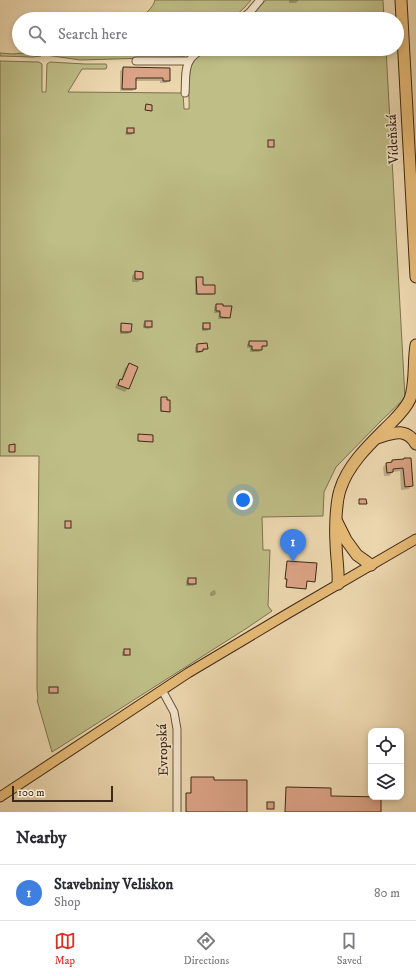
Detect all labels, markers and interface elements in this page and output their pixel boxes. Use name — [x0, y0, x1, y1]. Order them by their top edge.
search box — [12, 12, 404, 56]
icon: search — [26, 23, 48, 45]
text: Search here — [58, 25, 127, 44]
street label: Vídeňská — [383, 114, 403, 165]
your location — [233, 490, 253, 510]
pin: 1 — [280, 529, 306, 562]
street label: Evropská — [153, 723, 173, 777]
map controls — [368, 728, 404, 800]
button: locate — [368, 728, 404, 764]
button: layers — [368, 764, 404, 800]
scale bar — [12, 784, 113, 803]
text: 100 m — [18, 786, 44, 800]
text: Nearby — [16, 827, 66, 849]
text: Stavebniny Veliskon — [54, 875, 173, 894]
text: 1 — [27, 885, 31, 901]
text: 80 m — [374, 885, 400, 901]
text: Shop — [54, 894, 80, 910]
tab: Map — [54, 930, 76, 968]
tab: Directions — [184, 930, 229, 968]
tab: Saved — [337, 930, 362, 968]

